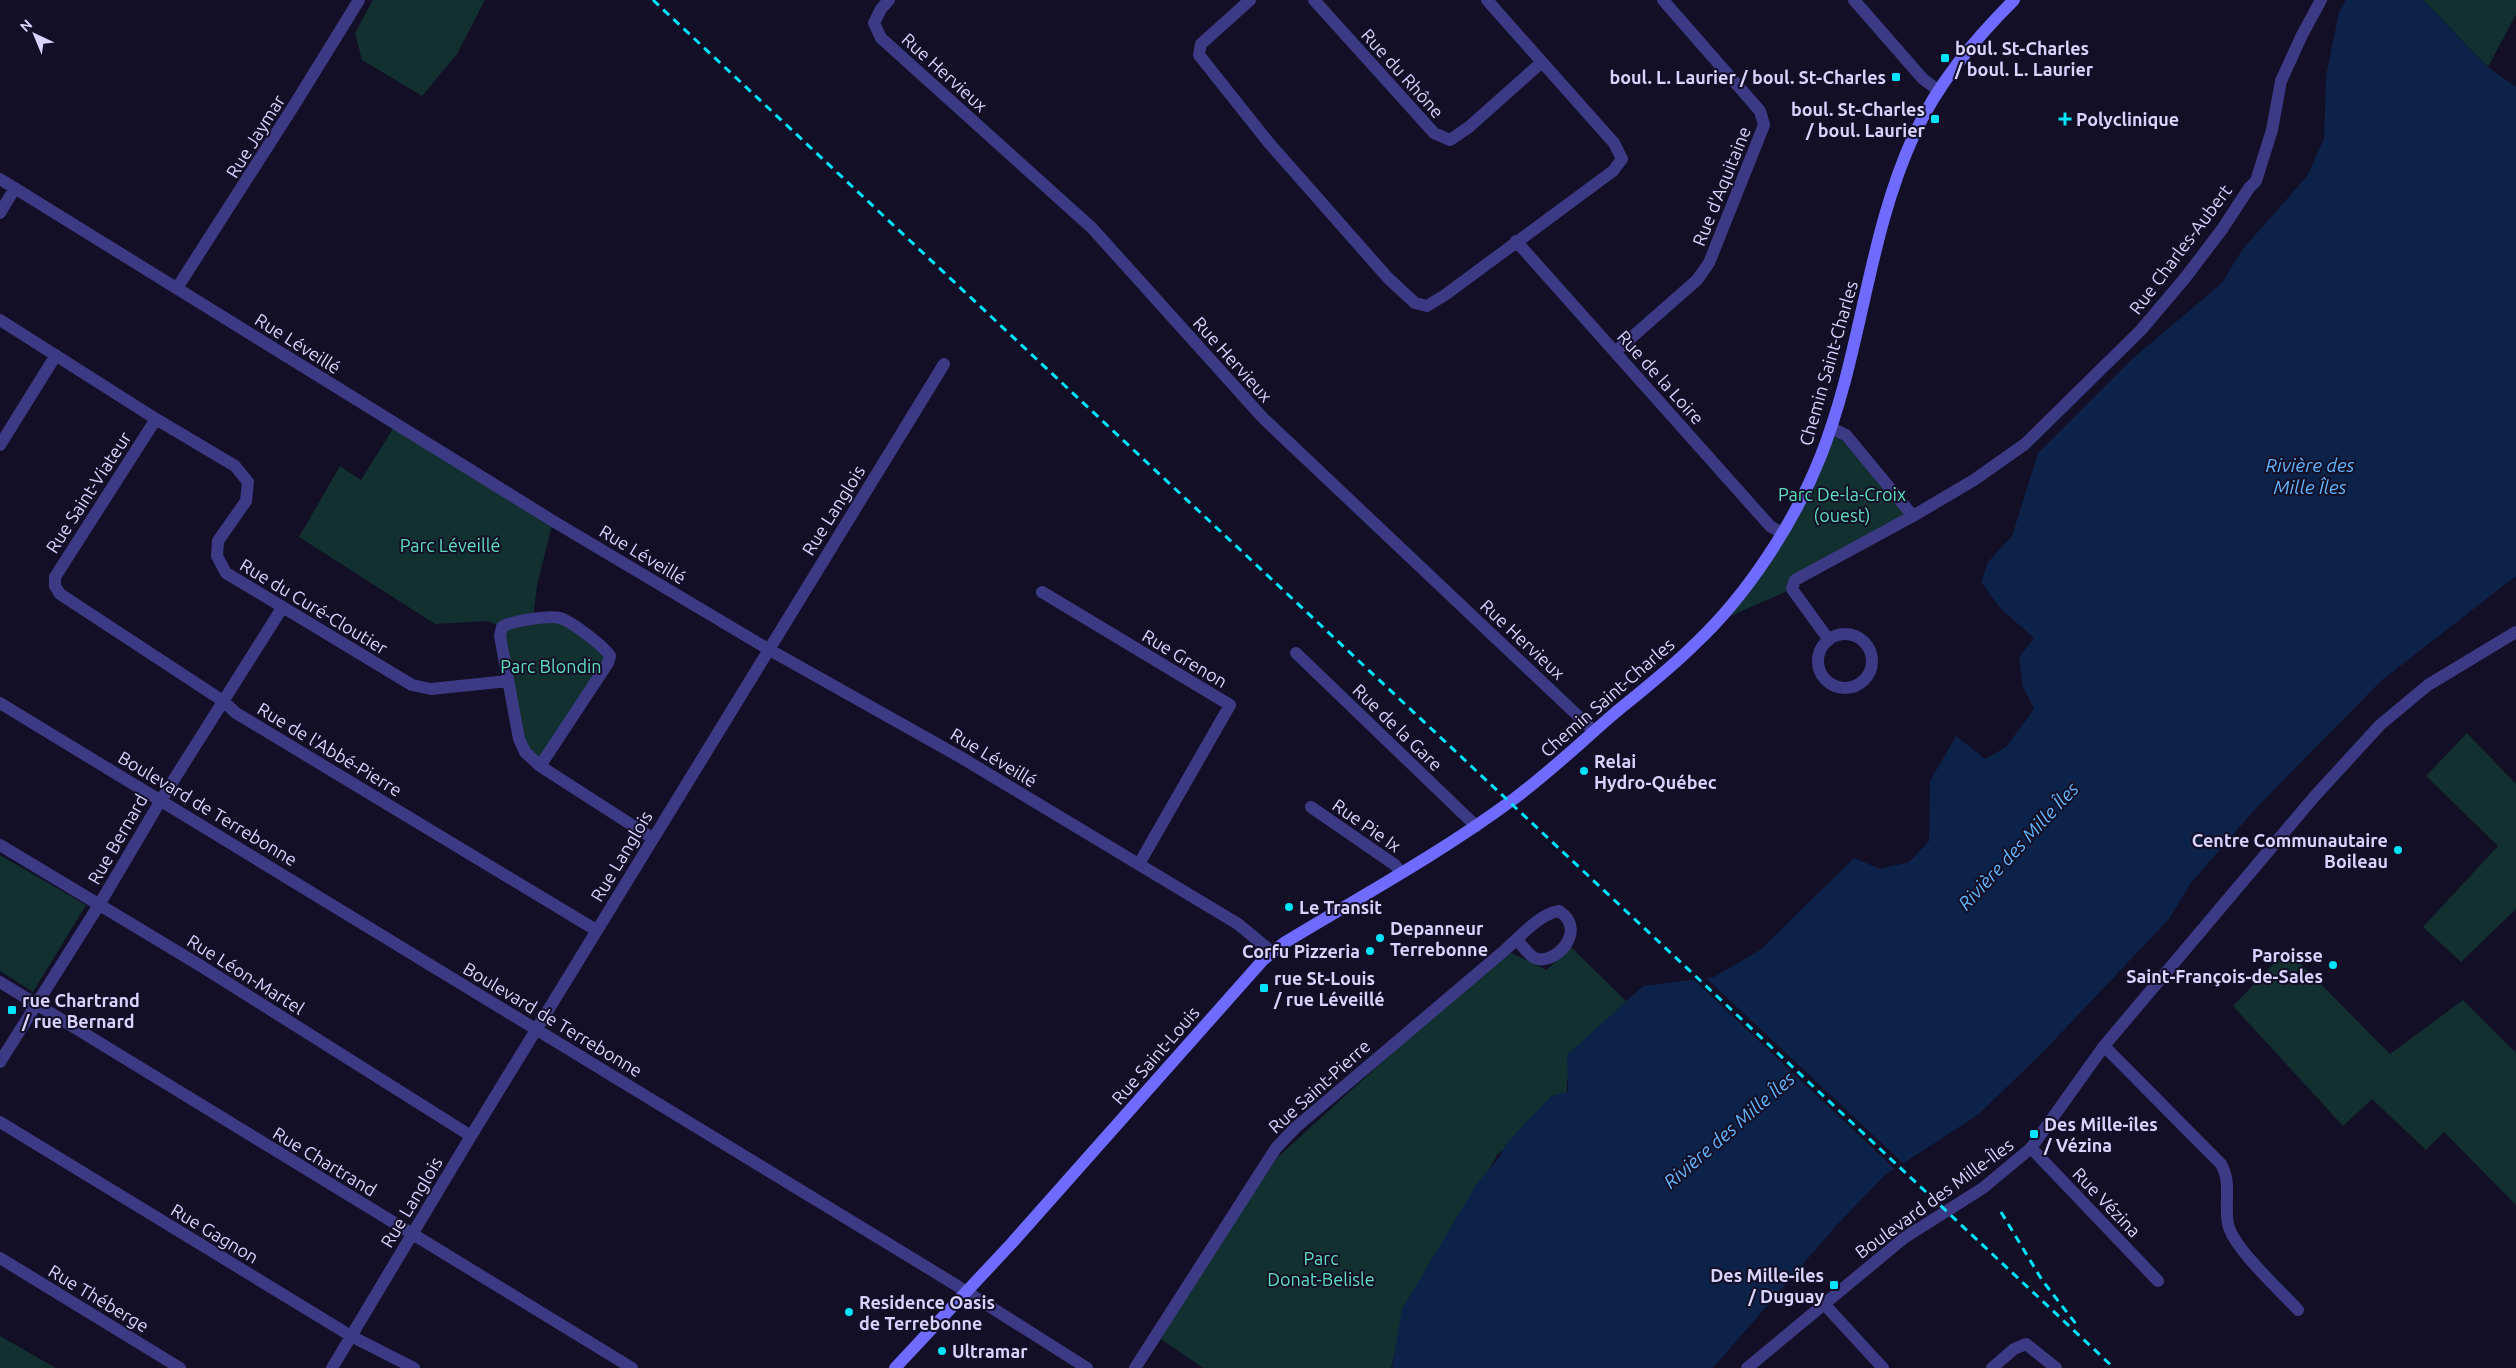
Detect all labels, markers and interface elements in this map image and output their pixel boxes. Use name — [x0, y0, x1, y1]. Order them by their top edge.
north arrow — [10, 10, 60, 60]
text: N — [17, 16, 35, 35]
street label: Rue du Rhône — [1358, 24, 1448, 122]
street label: Rue Hervieux — [898, 29, 992, 115]
place label: boul. St-Charles / boul. L. Laurier — [1954, 38, 2094, 79]
marker: boul. St-Charles / boul. L. Laurier — [1939, 52, 1951, 64]
place label: boul. L. Laurier / boul. St-Charles — [1609, 67, 1886, 87]
marker: boul. L. Laurier / boul. St-Charles — [1890, 71, 1902, 83]
street label: Rue Jaymar — [222, 91, 288, 181]
place label: boul. St-Charles / boul. Laurier — [1791, 99, 1926, 140]
place label: Polyclinique — [2076, 109, 2179, 129]
marker: Polyclinique — [2058, 112, 2072, 126]
marker: boul. St-Charles / boul. Laurier — [1929, 113, 1941, 125]
street label: Rue d'Aquitaine — [1688, 123, 1754, 249]
street label: Rue Charles-Aubert — [2125, 180, 2235, 318]
street label: Chemin Saint-Charles — [1795, 278, 1861, 448]
street label: Rue Léveillé — [252, 309, 344, 377]
street label: Rue Hervieux — [1190, 312, 1276, 406]
street label: Rue de la Loire — [1614, 326, 1708, 428]
street label: Rue Saint-Viateur — [41, 428, 135, 556]
water label: Rivière des Mille Îles — [2265, 454, 2355, 498]
street label: Rue Langlois — [797, 461, 869, 559]
park label: Parc De-la-Croix (ouest) — [1778, 484, 1906, 526]
street label: Rue Léveillé — [596, 520, 690, 588]
park label: Parc Léveillé — [400, 535, 500, 555]
street label: Rue du Curé-Cloutier — [237, 554, 391, 658]
street label: Rue Hervieux — [1477, 595, 1569, 683]
street label: Rue Grenon — [1139, 625, 1231, 691]
street label: Chemin Saint-Charles — [1536, 633, 1678, 761]
park label: Parc Blondin — [500, 656, 602, 676]
street label: Rue de la Gare — [1349, 679, 1447, 775]
street label: Rue de l'Abbé-Pierre — [254, 698, 406, 800]
street label: Rue Léveillé — [947, 723, 1041, 791]
street label: Boulevard de Terrebonne — [115, 747, 301, 869]
place label: Relai Hydro-Québec — [1594, 751, 1717, 792]
marker: Relai Hydro-Québec — [1578, 765, 1590, 777]
water label: Rivière des Mille Îles — [1953, 778, 2083, 914]
street label: Rue Bernard — [83, 790, 151, 888]
street label: Rue Pie Ix — [1329, 794, 1405, 856]
street label: Rue Langlois — [586, 807, 656, 905]
place label: Centre Communautaire Boileau — [2192, 830, 2388, 871]
marker: Centre Communautaire Boileau — [2392, 844, 2404, 856]
place label: Le Transit — [1299, 897, 1382, 917]
marker: Le Transit — [1283, 901, 1295, 913]
place label: Depanneur Terrebonne — [1390, 918, 1488, 959]
street label: Rue Léon-Martel — [184, 930, 308, 1018]
marker: Depanneur Terrebonne — [1374, 932, 1386, 944]
place label: Corfu Pizzeria — [1242, 941, 1360, 961]
marker: Corfu Pizzeria — [1364, 945, 1376, 957]
place label: Paroisse Saint-François-de-Sales — [2126, 945, 2323, 987]
street label: Boulevard de Terrebonne — [460, 958, 646, 1080]
marker: Paroisse Saint-François-de-Sales — [2327, 959, 2339, 971]
place label: rue St-Louis / rue Léveillé — [1273, 968, 1385, 1009]
marker: rue St-Louis / rue Léveillé — [1258, 982, 1270, 994]
place label: rue Chartrand / rue Bernard — [21, 990, 140, 1031]
street label: Rue Saint-Louis — [1107, 1002, 1203, 1108]
marker: rue Chartrand / rue Bernard — [6, 1004, 18, 1016]
street label: Rue Saint-Pierre — [1264, 1035, 1374, 1137]
water label: Rivière des Mille Îles — [1659, 1067, 1799, 1193]
place label: Des Mille-îles / Vézina — [2043, 1114, 2158, 1155]
street label: Rue Chartrand — [270, 1122, 380, 1200]
marker: Des Mille-îles / Vézina — [2028, 1128, 2040, 1140]
street label: Boulevard des Mille-Îles — [1851, 1133, 2017, 1262]
street label: Rue Langlois — [376, 1153, 446, 1251]
street label: Rue Vézina — [2069, 1163, 2145, 1241]
street label: Rue Gagnon — [168, 1199, 262, 1267]
park label: Parc Donat-Belisle — [1267, 1248, 1375, 1289]
street label: Rue Théberge — [45, 1260, 153, 1336]
place label: Des Mille-îles / Duguay — [1710, 1265, 1824, 1306]
marker: Des Mille-îles / Duguay — [1828, 1279, 1840, 1291]
place label: Residence Oasis de Terrebonne — [859, 1292, 995, 1333]
marker: Residence Oasis de Terrebonne — [843, 1306, 855, 1318]
place label: Ultramar — [952, 1341, 1028, 1361]
marker: Ultramar — [936, 1345, 948, 1357]

